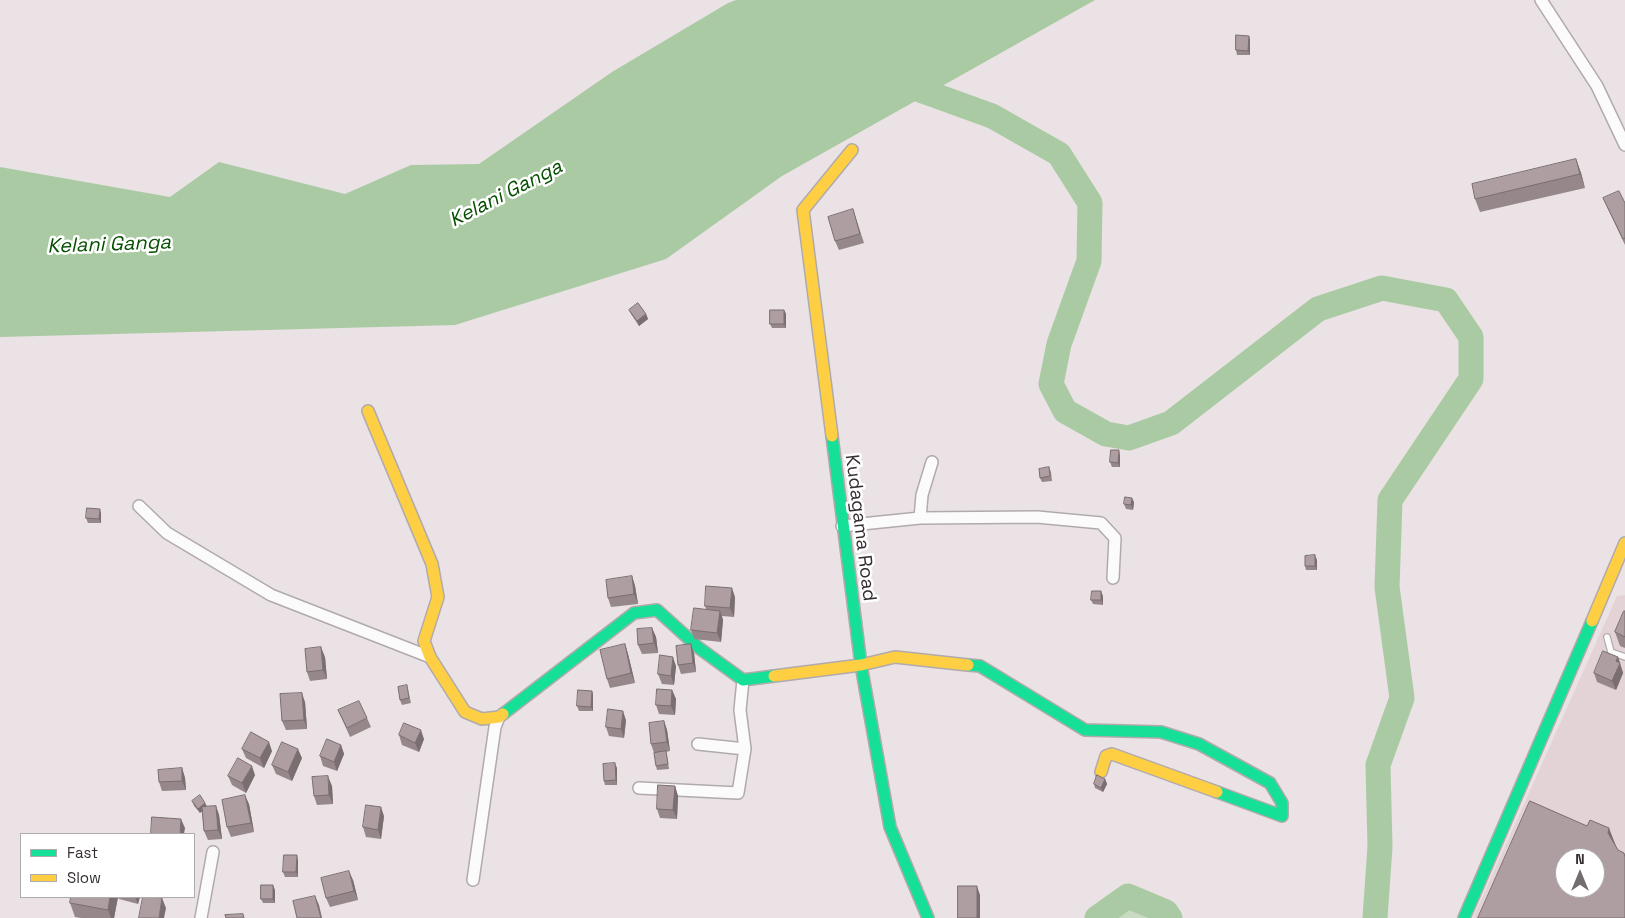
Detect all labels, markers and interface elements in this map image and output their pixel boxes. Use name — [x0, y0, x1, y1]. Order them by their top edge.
water label: Kelani Ganga — [445, 155, 567, 233]
water label: Kelani Ganga — [47, 231, 171, 259]
street label: Kudagama Road — [840, 453, 880, 603]
legend — [20, 833, 195, 898]
text: Fast — [67, 843, 98, 862]
north arrow — [1555, 848, 1605, 898]
text: N — [1575, 850, 1585, 868]
text: Slow — [67, 868, 101, 887]

